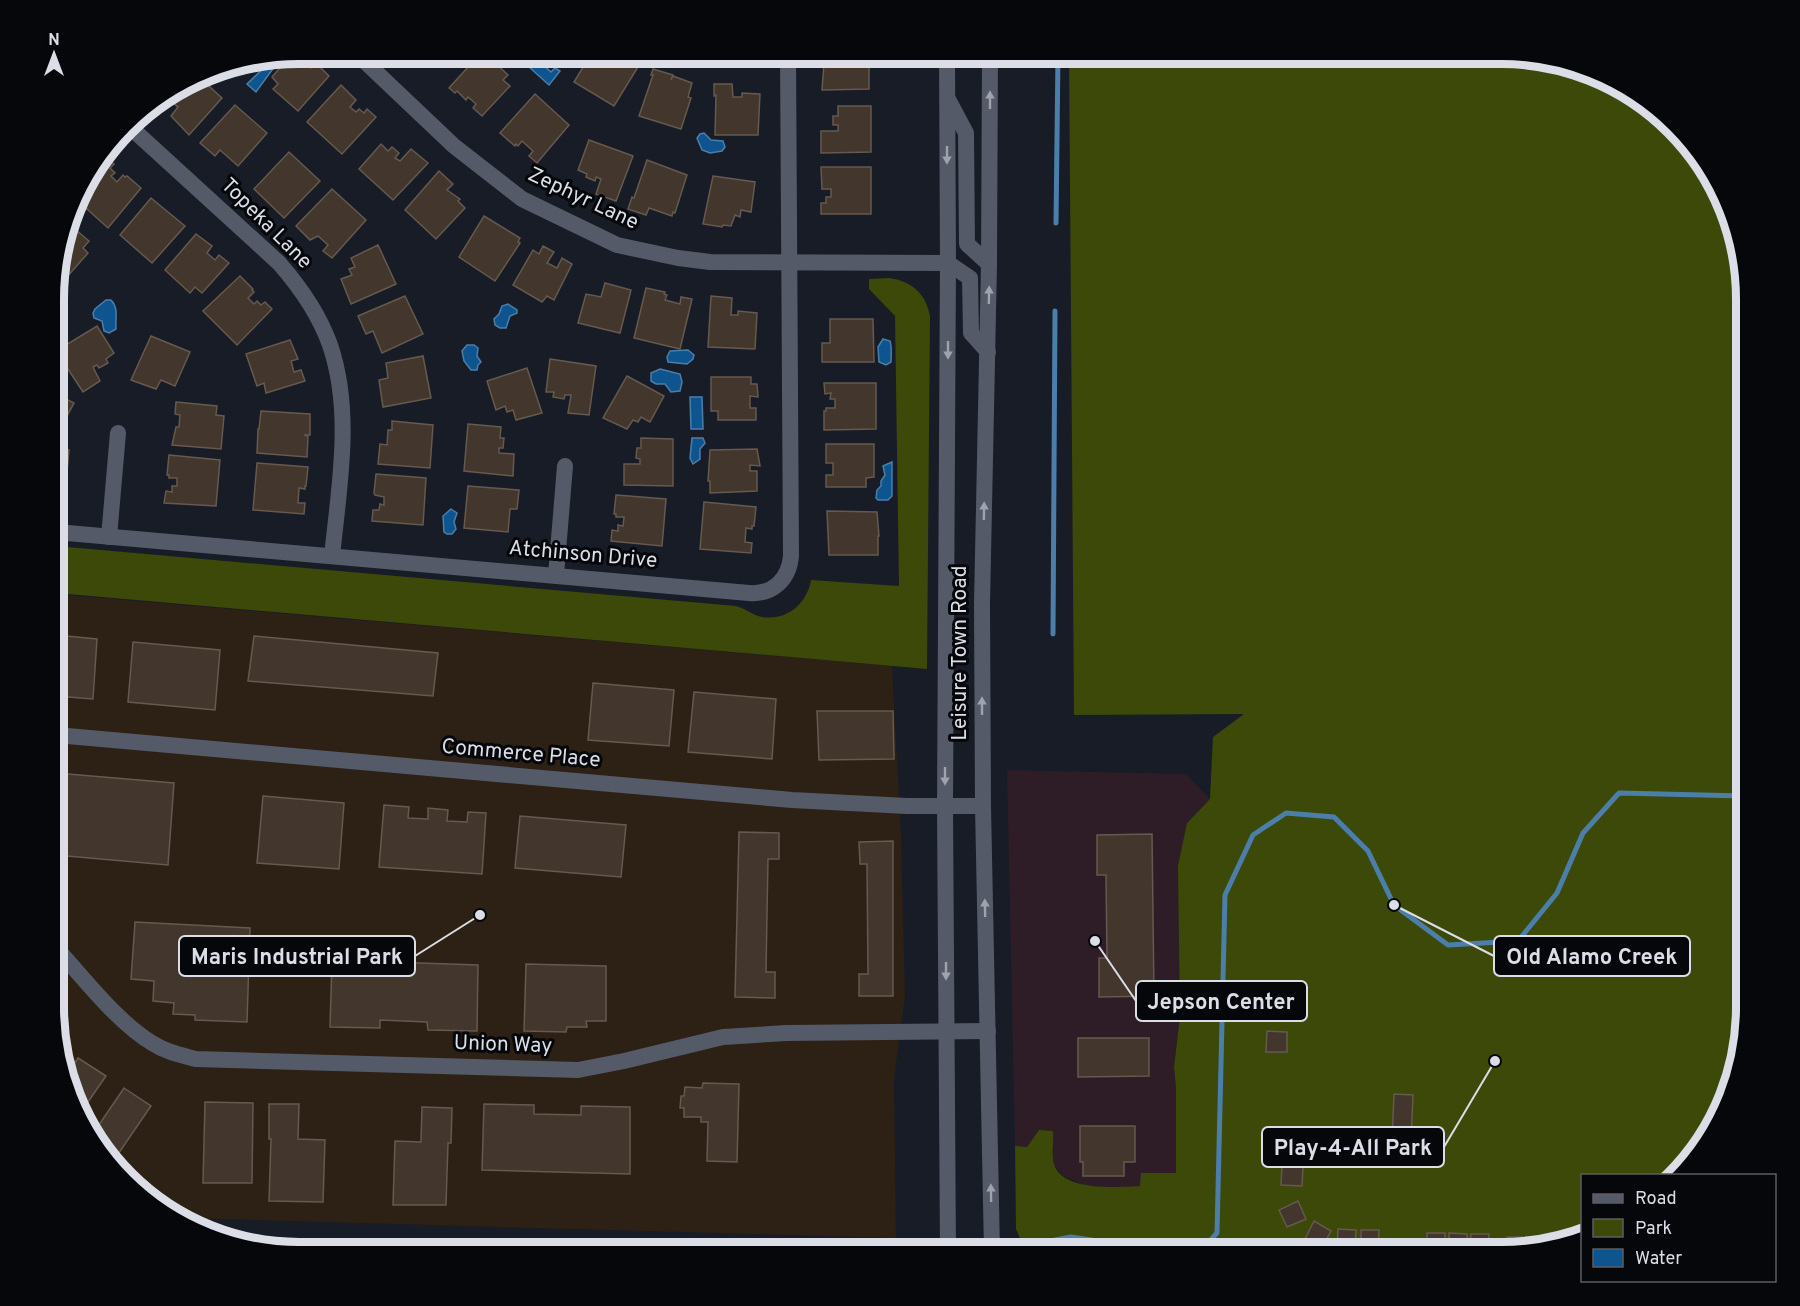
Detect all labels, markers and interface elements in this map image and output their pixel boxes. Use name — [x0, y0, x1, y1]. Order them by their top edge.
north arrow — [24, 24, 84, 84]
text: N — [48, 31, 60, 51]
one-way arrow — [985, 90, 995, 109]
one-way arrow — [943, 145, 952, 164]
street label: Zephyr Lane — [523, 162, 643, 236]
street label: Topeka Lane — [215, 173, 317, 275]
one-way arrow — [984, 285, 994, 304]
one-way arrow — [943, 340, 953, 359]
one-way arrow — [979, 501, 989, 520]
street label: Atchinson Drive — [508, 535, 658, 575]
street label: Leisure Town Road — [947, 565, 974, 741]
one-way arrow — [977, 696, 987, 715]
street label: Commerce Place — [440, 734, 602, 774]
one-way arrow — [940, 766, 950, 785]
one-way arrow — [980, 899, 990, 918]
callout: Maris Industrial Park — [179, 936, 415, 976]
callout: Old Alamo Creek — [1494, 936, 1690, 976]
text: Maris Industrial Park — [191, 945, 403, 972]
text: Old Alamo Creek — [1506, 945, 1678, 972]
one-way arrow — [941, 961, 951, 980]
callout: Jepson Center — [1136, 981, 1307, 1021]
text: Jepson Center — [1147, 990, 1295, 1017]
street label: Union Way — [453, 1030, 553, 1060]
callout: Play-4-All Park — [1262, 1127, 1444, 1167]
text: Play-4-All Park — [1274, 1136, 1432, 1163]
legend — [1581, 1174, 1776, 1282]
one-way arrow — [986, 1184, 996, 1203]
text: Road — [1635, 1188, 1677, 1211]
text: Park — [1635, 1218, 1672, 1241]
text: Water — [1635, 1248, 1682, 1271]

